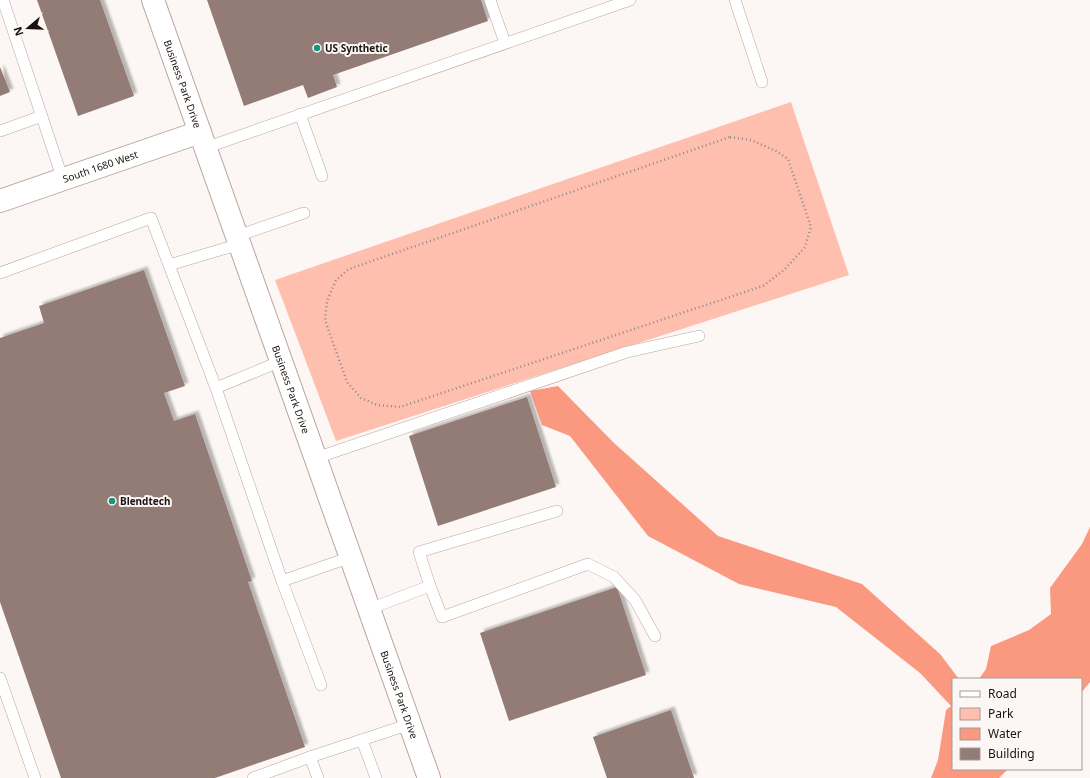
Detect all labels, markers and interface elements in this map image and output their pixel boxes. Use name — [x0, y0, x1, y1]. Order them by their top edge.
north arrow — [8, 8, 48, 48]
text: N — [10, 25, 27, 38]
street label: Business Park Drive — [161, 38, 205, 130]
place label: US Synthetic — [325, 41, 388, 55]
marker: US Synthetic — [312, 43, 322, 53]
street label: South 1680 West — [61, 147, 140, 186]
street label: Business Park Drive — [269, 343, 313, 436]
place label: Blendtech — [120, 494, 170, 508]
marker: Blendtech — [107, 496, 117, 506]
street label: Business Park Drive — [377, 649, 422, 741]
legend — [952, 678, 1082, 770]
text: Road — [988, 685, 1017, 702]
text: Park — [988, 705, 1014, 722]
text: Water — [988, 725, 1022, 742]
text: Building — [988, 745, 1035, 762]

